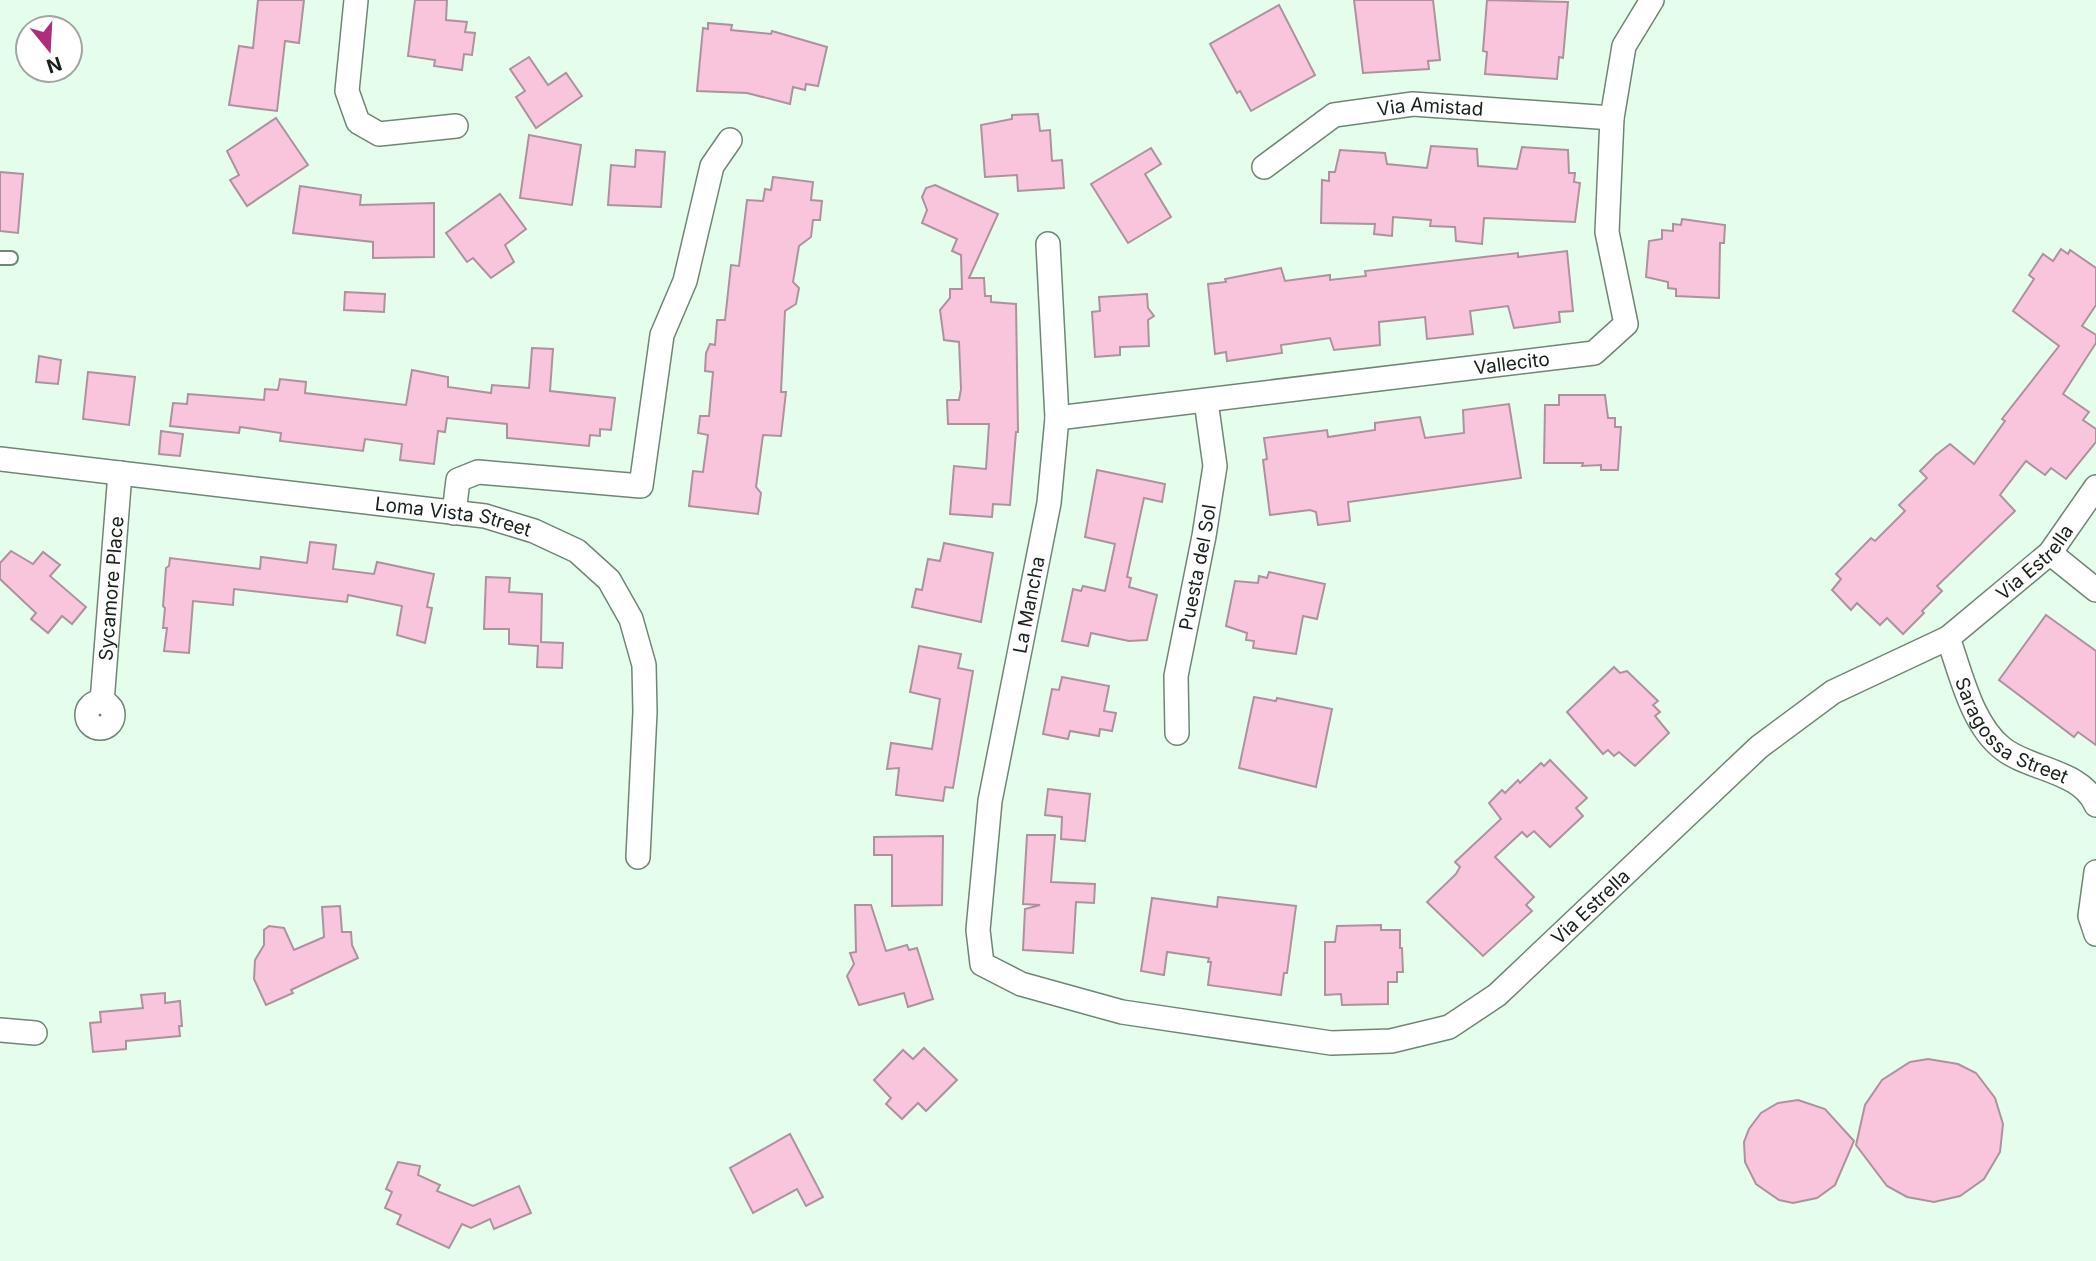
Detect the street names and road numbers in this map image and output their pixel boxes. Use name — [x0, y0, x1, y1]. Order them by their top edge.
street label: Via Amistad — [1375, 92, 1484, 120]
street label: Vallecito — [1473, 347, 1551, 379]
street label: Loma Vista Street — [374, 492, 534, 541]
street label: Puesta del Sol — [1174, 503, 1220, 632]
street label: Sycamore Place — [94, 515, 128, 661]
street label: Via Estrella — [1991, 520, 2078, 605]
street label: La Mancha — [1008, 554, 1050, 656]
street label: Saragossa Street — [1951, 674, 2072, 788]
street label: Via Estrella — [1546, 864, 1634, 949]

